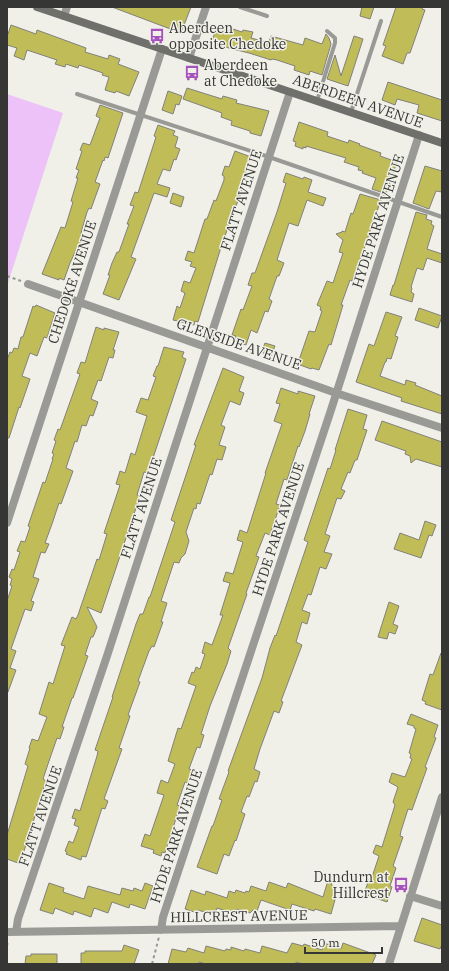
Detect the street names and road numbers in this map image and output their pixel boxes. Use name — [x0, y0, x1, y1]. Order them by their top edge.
street label: ABERDEEN AVENUE — [290, 70, 426, 132]
street label: FLATT AVENUE — [216, 147, 266, 253]
street label: HYDE PARK AVENUE — [348, 152, 408, 290]
street label: CHEDOKE AVENUE — [44, 218, 100, 346]
street label: GLENSIDE AVENUE — [174, 314, 304, 374]
street label: FLATT AVENUE — [116, 455, 166, 561]
street label: HYDE PARK AVENUE — [248, 460, 308, 598]
street label: FLATT AVENUE — [14, 763, 66, 869]
street label: HYDE PARK AVENUE — [146, 767, 206, 905]
street label: HILLCREST AVENUE — [170, 906, 308, 926]

